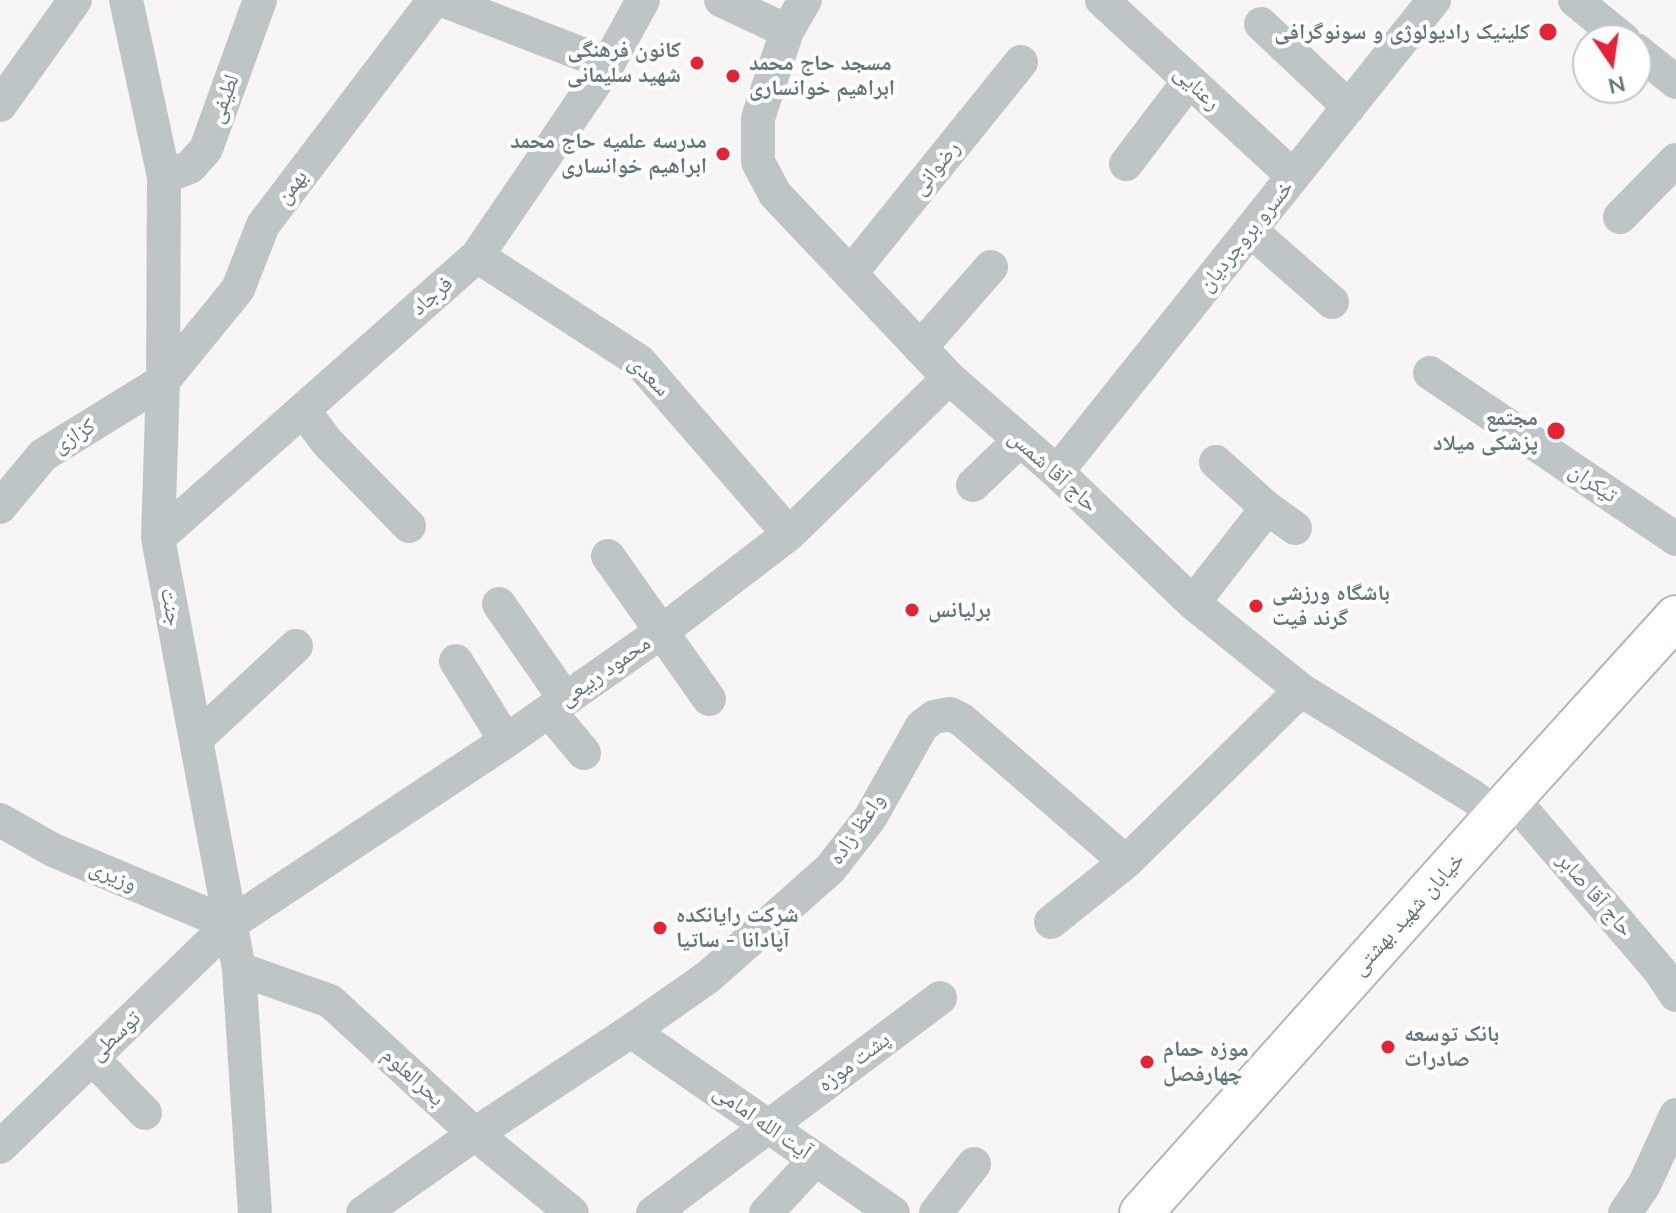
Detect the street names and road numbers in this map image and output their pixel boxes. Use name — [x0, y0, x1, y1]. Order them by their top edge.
street label: رعنایی — [1168, 60, 1226, 116]
street label: لطیفی — [203, 71, 245, 127]
street label: رضوانی — [906, 135, 966, 201]
street label: بهمن — [271, 165, 313, 209]
street label: خسرو بروجردیان — [1193, 175, 1299, 297]
street label: فرجاد — [406, 271, 458, 321]
street label: سعدی — [623, 350, 675, 402]
street label: کزازی — [48, 413, 100, 459]
street label: حاج آقا شمس — [1003, 424, 1103, 518]
street label: تیکران — [1564, 457, 1622, 509]
street label: جنت — [154, 586, 188, 628]
street label: محمود ربیعی — [554, 630, 656, 712]
street label: واعظ زاده — [823, 788, 891, 870]
street label: خیابان شهید بهشتی — [1346, 847, 1470, 981]
street label: حاج آقا صابر — [1551, 848, 1639, 942]
street label: وزیری — [85, 854, 141, 898]
street label: توسطی — [84, 1005, 146, 1067]
street label: پشت موزه — [813, 1026, 895, 1098]
street label: بحرالعلوم — [376, 1042, 450, 1112]
street label: آیت الله امامی — [708, 1079, 816, 1165]

